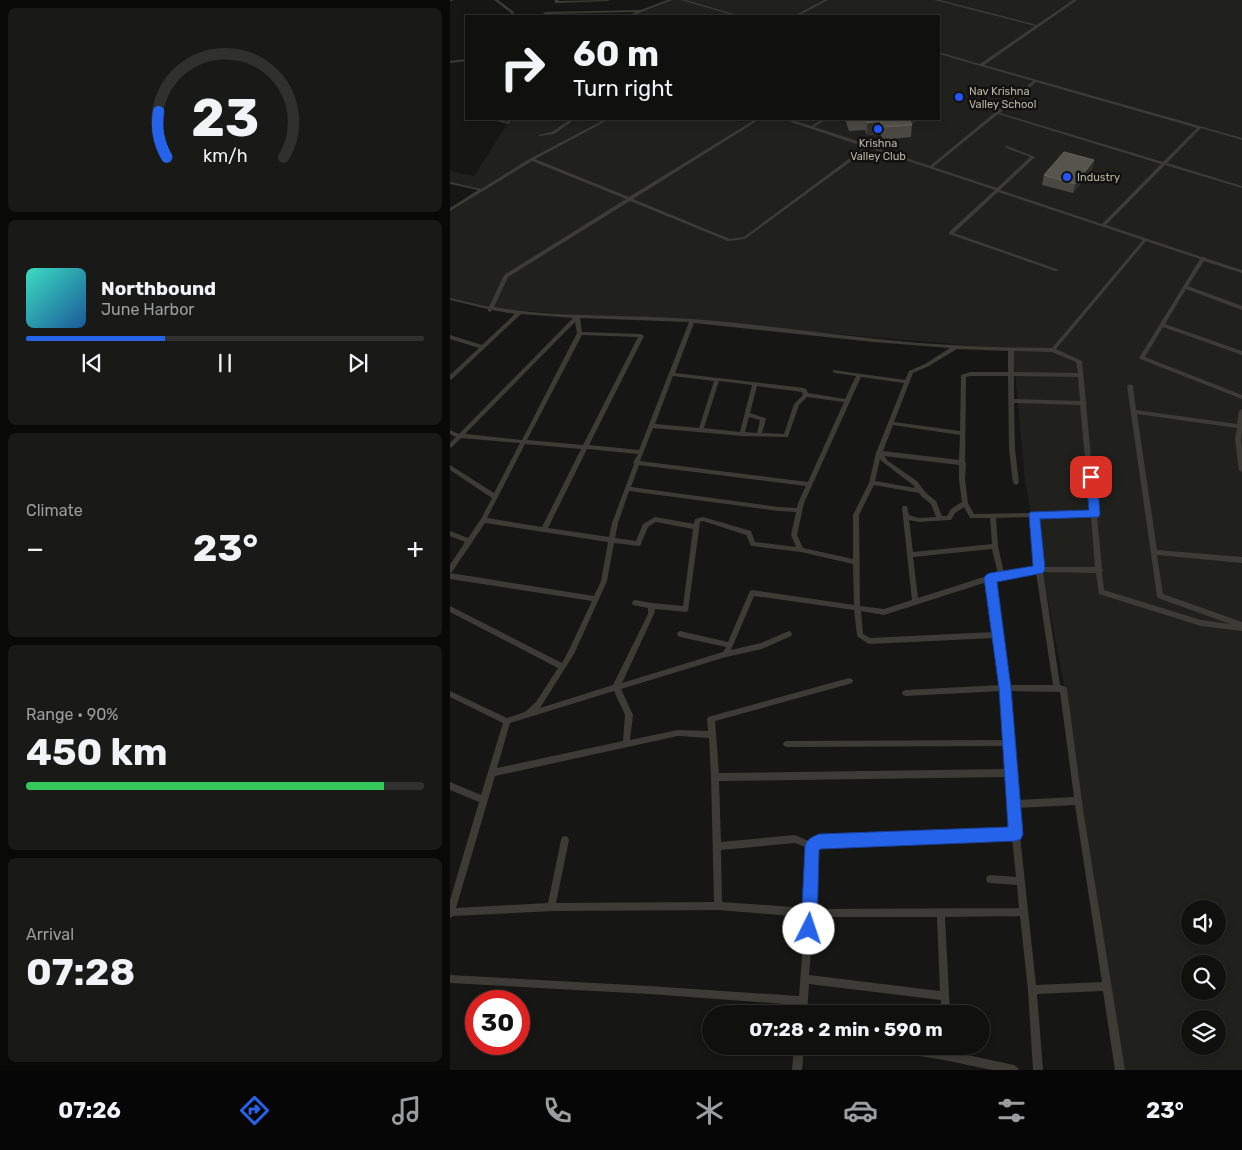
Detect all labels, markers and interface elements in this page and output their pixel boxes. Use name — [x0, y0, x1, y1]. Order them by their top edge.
text: 60 m — [573, 33, 659, 75]
icon: right — [490, 35, 555, 100]
text: Turn right — [573, 75, 673, 102]
place label: Nav Krishna Valley School — [969, 85, 1036, 111]
text: 23 — [191, 87, 259, 149]
marker: Nav Krishna Valley School — [953, 91, 965, 103]
marker: Krishna Valley Club — [872, 123, 884, 135]
place label: Krishna Valley Club — [850, 137, 906, 163]
text: km/h — [203, 145, 247, 166]
marker: Industry — [1061, 171, 1073, 183]
place label: Industry — [1077, 171, 1120, 184]
text: Northbound — [101, 277, 216, 300]
text: June Harbor — [101, 300, 194, 319]
icon: previous — [78, 349, 106, 377]
icon: pause — [211, 349, 239, 377]
icon: next — [344, 349, 372, 377]
pin — [1070, 456, 1112, 498]
icon: arrive — [1077, 463, 1105, 491]
text: Climate — [26, 501, 83, 520]
text: 23° — [193, 525, 258, 571]
text: − — [26, 532, 44, 565]
text: + — [407, 532, 424, 565]
text: Range · 90% — [26, 705, 118, 724]
text: 450 km — [26, 729, 167, 775]
map controls — [1181, 900, 1226, 1055]
button: sound — [1181, 900, 1226, 945]
position arrow — [782, 902, 834, 954]
text: Arrival — [26, 925, 74, 944]
text: 07:28 — [26, 949, 135, 995]
button: search — [1181, 955, 1226, 1000]
speed limit sign: 30 — [465, 990, 530, 1055]
button: layers — [1181, 1010, 1226, 1055]
text: 07:28 · 2 min · 590 m — [749, 1018, 943, 1041]
icon: directions — [237, 1093, 272, 1128]
icon: music — [389, 1093, 424, 1128]
icon: phone — [540, 1093, 575, 1128]
icon: climate — [692, 1093, 727, 1128]
icon: car — [843, 1093, 878, 1128]
icon: filters — [994, 1093, 1029, 1128]
text: 07:26 — [58, 1097, 121, 1124]
text: 23° — [1146, 1097, 1184, 1124]

